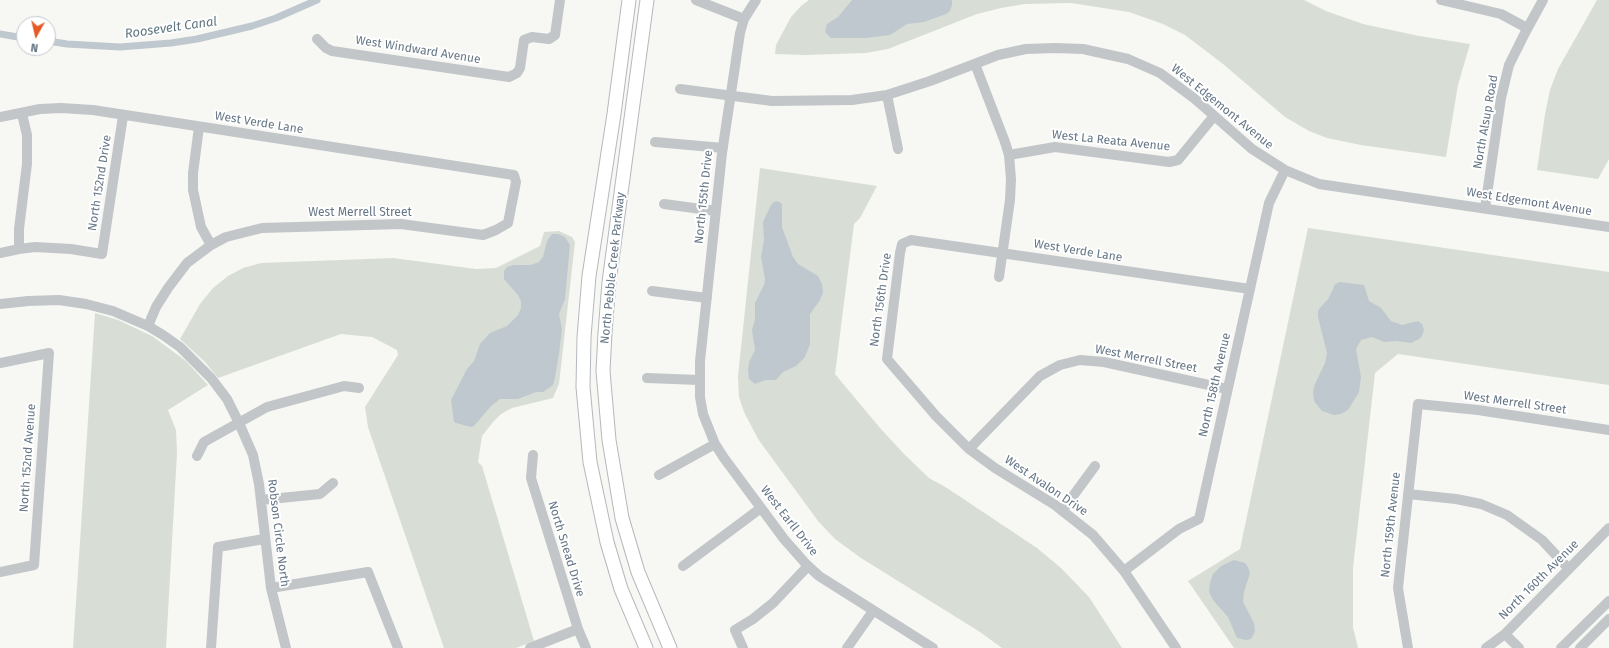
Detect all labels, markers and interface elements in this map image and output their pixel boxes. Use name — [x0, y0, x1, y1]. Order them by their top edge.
water label: Roosevelt Canal — [124, 14, 218, 42]
north arrow — [16, 16, 56, 56]
street label: West Windward Avenue — [354, 33, 482, 67]
text: N — [30, 40, 39, 54]
street label: West Edgemont Avenue — [1168, 61, 1276, 153]
street label: North Alsup Road — [1471, 74, 1501, 170]
street label: West Verde Lane — [214, 109, 304, 137]
street label: West La Reata Avenue — [1051, 128, 1171, 154]
street label: North 152nd Drive — [85, 134, 115, 232]
street label: North 155th Drive — [692, 149, 716, 245]
street label: West Edgemont Avenue — [1465, 185, 1593, 219]
street label: North Pebble Creek Parkway — [598, 191, 628, 345]
street label: West Merrell Street — [308, 206, 412, 220]
street label: West Verde Lane — [1033, 237, 1123, 265]
street label: North 156th Drive — [867, 252, 895, 348]
street label: North 158th Avenue — [1196, 331, 1234, 439]
street label: West Merrell Street — [1094, 342, 1198, 376]
street label: West Merrell Street — [1463, 389, 1567, 417]
street label: North 152nd Avenue — [17, 403, 39, 513]
street label: West Avalon Drive — [1002, 453, 1090, 519]
street label: North 159th Avenue — [1378, 471, 1404, 579]
street label: Robson Circle North — [264, 478, 292, 588]
street label: West Earll Drive — [757, 483, 821, 559]
street label: North Snead Drive — [545, 499, 587, 599]
street label: North 160th Avenue — [1496, 537, 1582, 623]

